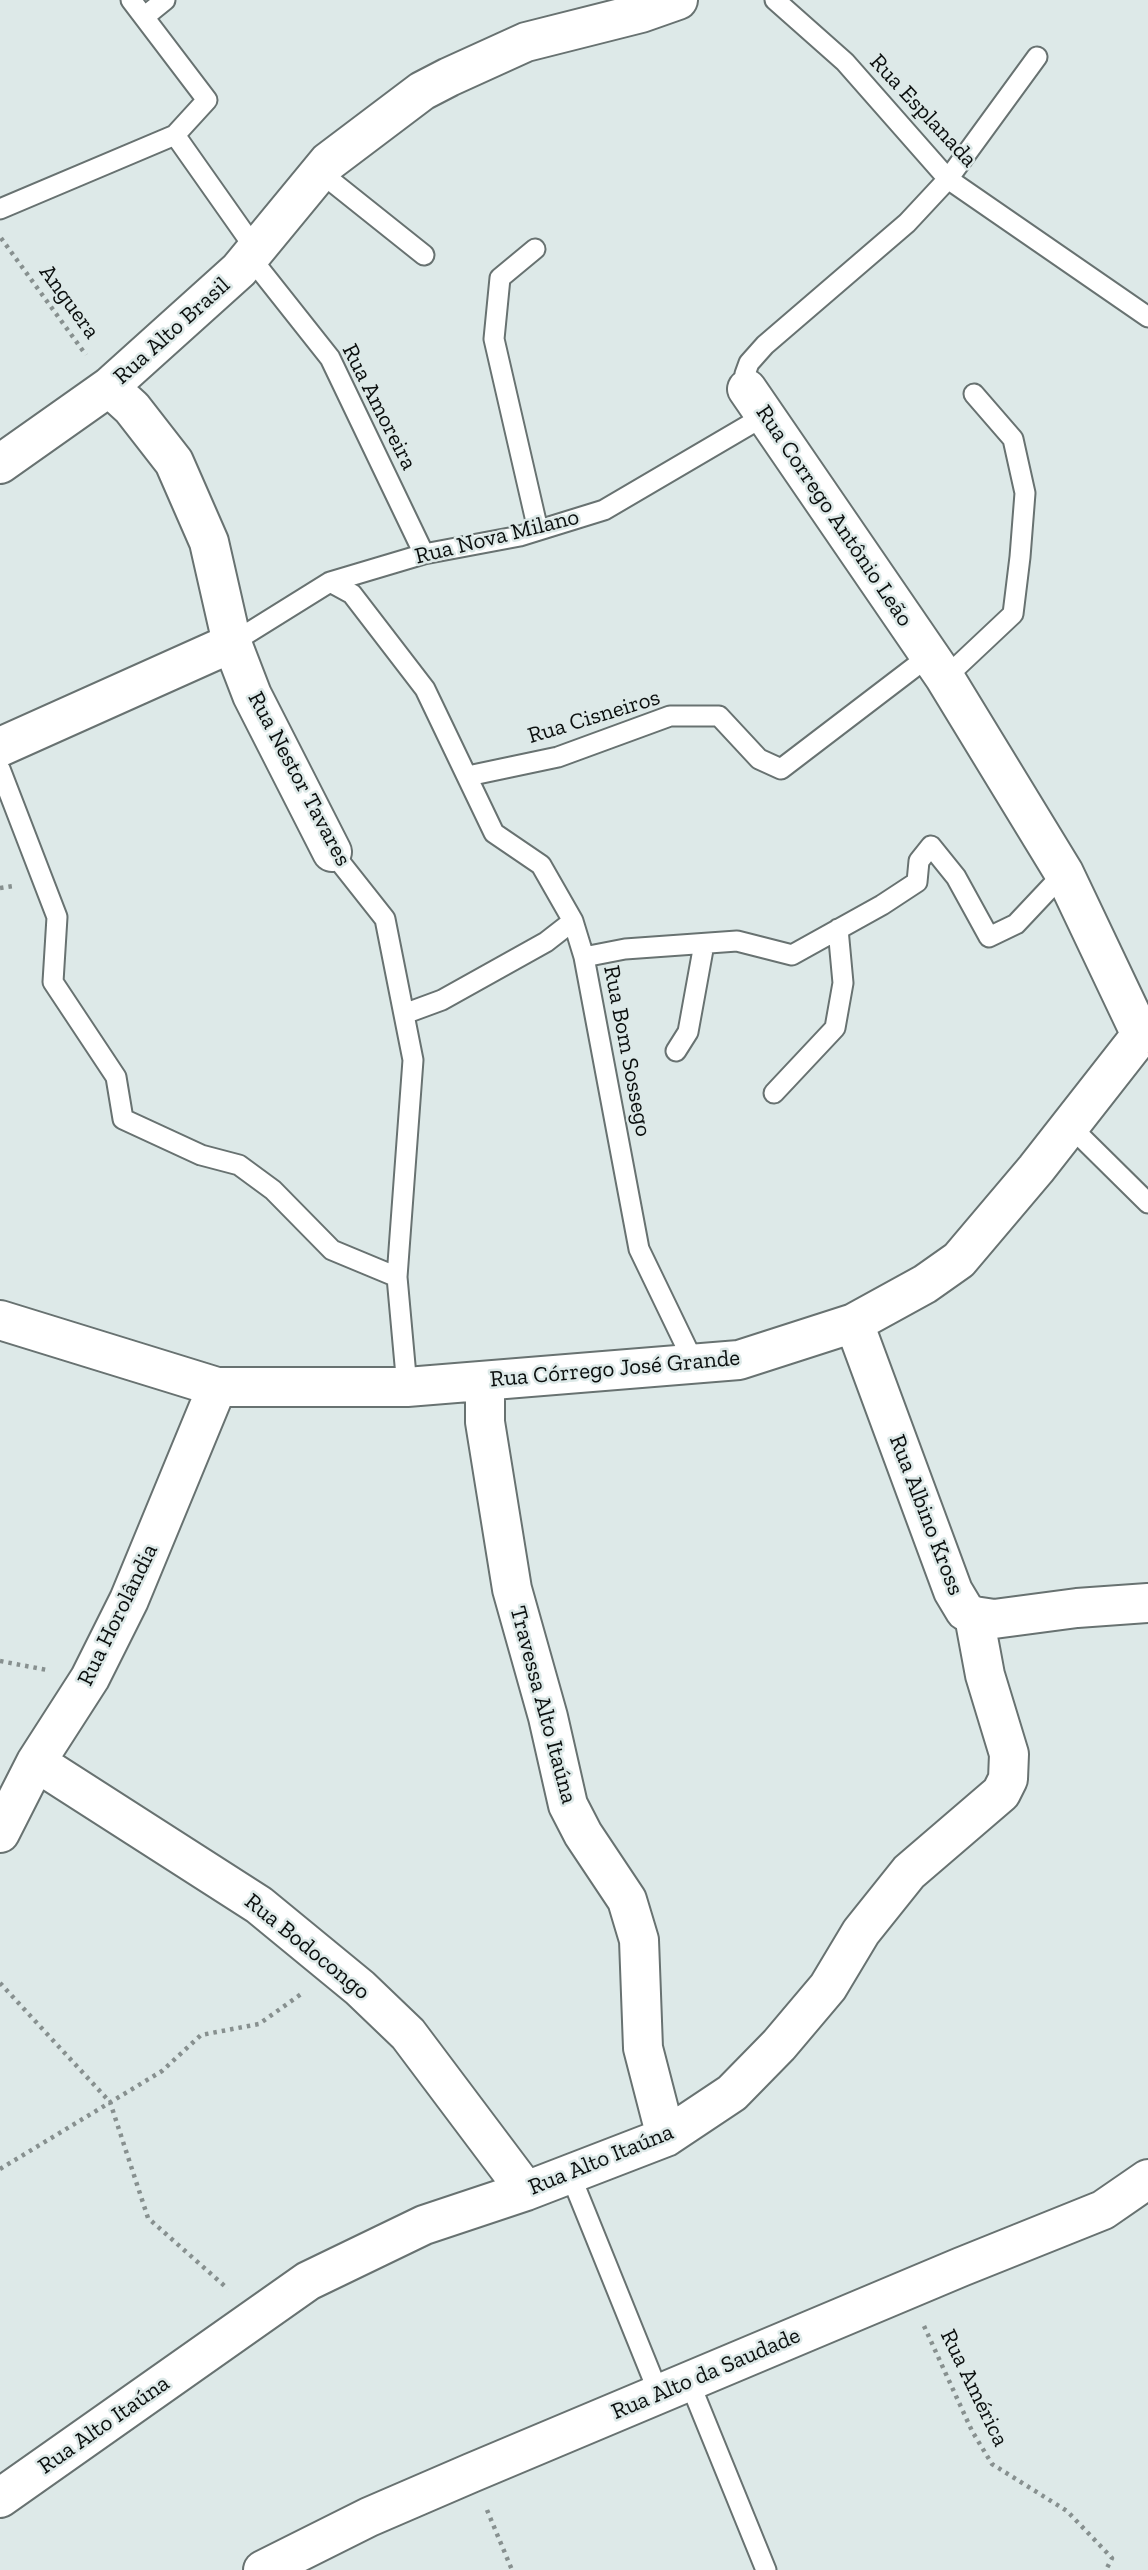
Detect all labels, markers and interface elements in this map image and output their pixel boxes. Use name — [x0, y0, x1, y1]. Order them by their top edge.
street label: Rua Esplanada — [863, 49, 983, 173]
street label: Anguera — [33, 259, 105, 345]
street label: Rua Alto Brasil — [108, 271, 236, 391]
street label: Rua Amoreira — [335, 339, 423, 475]
street label: Rua Corrego Antônio Leão — [750, 400, 918, 632]
street label: Rua Nova Milano — [412, 503, 582, 571]
street label: Rua Cisneiros — [525, 684, 663, 750]
street label: Rua Nestor Tavares — [241, 687, 357, 871]
street label: Rua Bom Sossego — [597, 963, 657, 1139]
street label: Rua Córrego José Grande — [489, 1344, 741, 1394]
street label: Rua Albino Kross — [883, 1431, 969, 1599]
street label: Rua Horolândia — [72, 1540, 164, 1690]
street label: Travessa Alto Itaúna — [503, 1603, 583, 1807]
street label: Rua Bodocongo — [239, 1888, 375, 2006]
street label: Rua Alto Itaúna — [524, 2118, 678, 2202]
street label: Rua Alto da Saudade — [607, 2322, 805, 2426]
street label: Rua América — [934, 2325, 1014, 2451]
street label: Rua Alto Itaúna — [33, 2370, 175, 2480]

